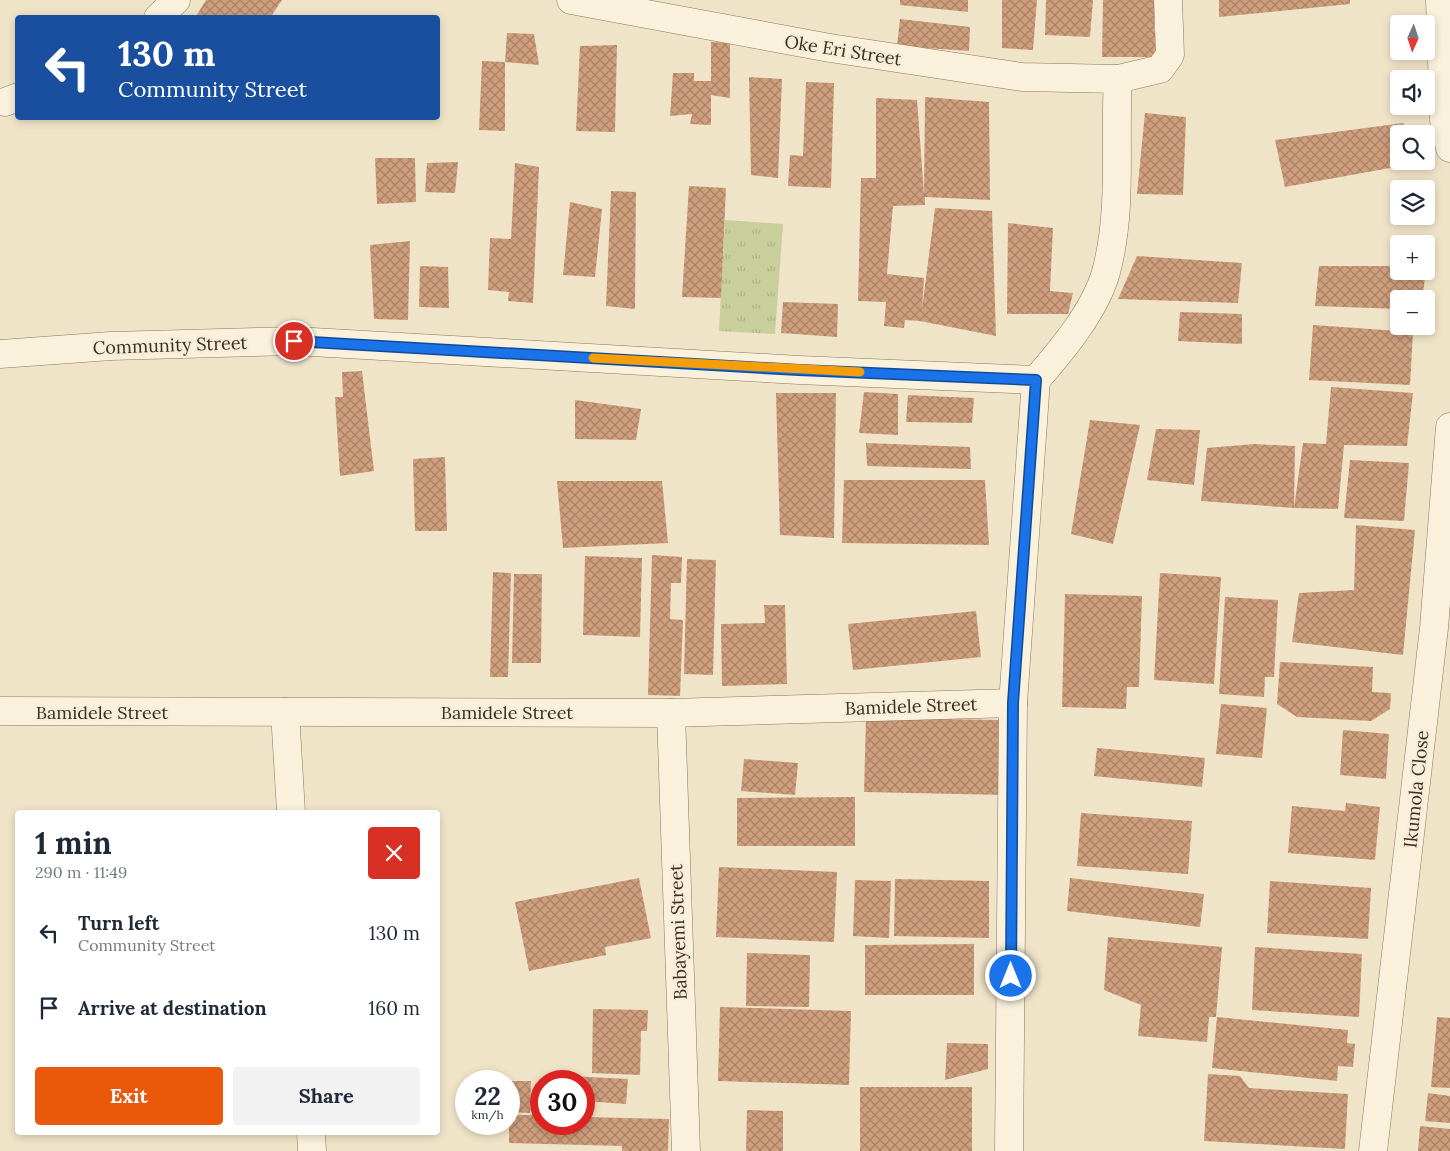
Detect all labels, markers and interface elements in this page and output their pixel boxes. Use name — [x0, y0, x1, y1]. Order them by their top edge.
north arrow — [1390, 15, 1435, 60]
map controls — [1390, 15, 1435, 335]
street label: Oke Eri Street — [783, 29, 903, 71]
text: 130 m — [118, 31, 215, 76]
icon: left — [35, 35, 100, 100]
button: sound — [1390, 70, 1435, 115]
text: Community Street — [118, 75, 307, 103]
button: search — [1390, 125, 1435, 170]
button: layers — [1390, 180, 1435, 225]
button: + — [1390, 235, 1435, 280]
button: − — [1390, 290, 1435, 335]
pin — [273, 320, 315, 362]
icon: arrive — [280, 327, 308, 355]
street label: Community Street — [92, 331, 248, 359]
street label: Bamidele Street — [844, 692, 978, 720]
street label: Bamidele Street — [36, 701, 168, 724]
street label: Bamidele Street — [441, 701, 573, 724]
street label: Ikumola Close — [1398, 729, 1434, 849]
text: 1 min — [35, 824, 112, 862]
button: close — [368, 827, 420, 879]
text: 290 m · 11:49 — [35, 862, 127, 882]
street label: Babayemi Street — [664, 864, 692, 1000]
text: Turn left — [78, 911, 159, 935]
icon: left — [35, 919, 63, 947]
text: 130 m — [369, 921, 420, 945]
text: Community Street — [78, 935, 215, 955]
position arrow — [984, 949, 1036, 1001]
icon: arrive — [35, 994, 63, 1022]
text: Arrive at destination — [78, 996, 267, 1020]
text: 160 m — [368, 996, 420, 1020]
button: Exit — [35, 1067, 223, 1125]
button: Share — [233, 1067, 420, 1125]
speed limit sign: 30 — [530, 1070, 595, 1135]
text: 22 — [474, 1080, 501, 1112]
text: km/h — [471, 1107, 504, 1122]

